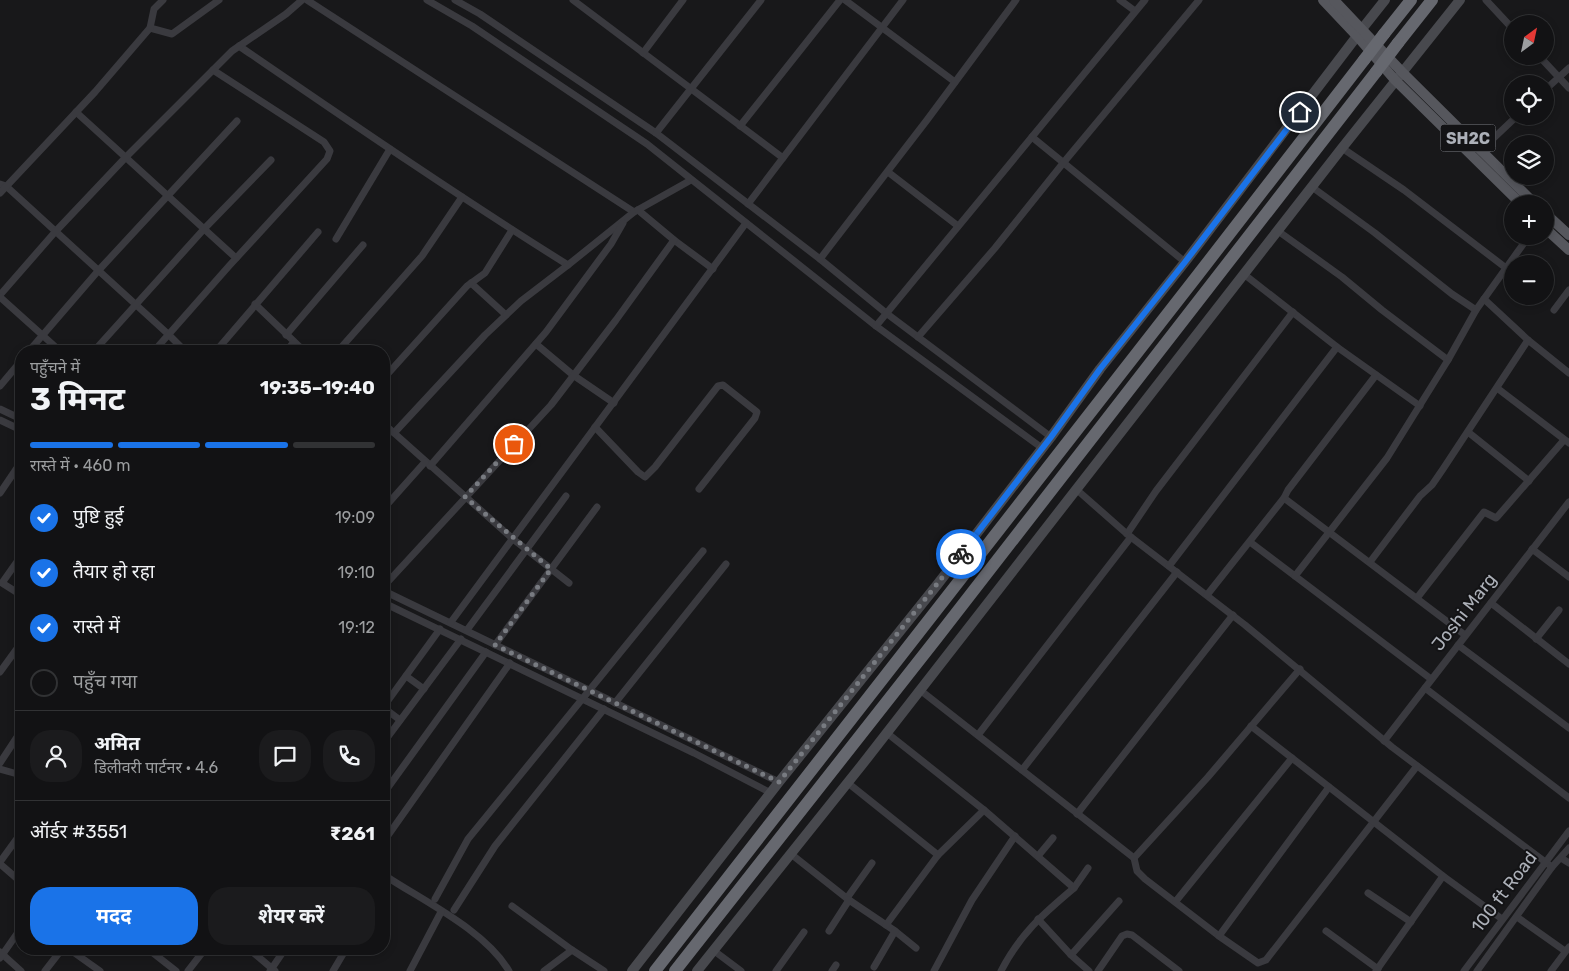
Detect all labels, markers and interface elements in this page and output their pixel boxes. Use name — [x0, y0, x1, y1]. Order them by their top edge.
north arrow — [1504, 15, 1554, 65]
map controls — [1504, 15, 1554, 305]
button: locate — [1504, 75, 1554, 125]
pin — [1279, 91, 1321, 133]
icon: home — [1286, 98, 1314, 126]
road number: SH2C — [1440, 125, 1496, 152]
button: layers — [1504, 135, 1554, 185]
button: + — [1504, 195, 1554, 245]
button: − — [1504, 255, 1554, 305]
text: पहुँचने में — [30, 358, 80, 377]
text: 19:35–19:40 — [260, 376, 375, 399]
text: 3 मिनट — [30, 380, 125, 418]
pin — [493, 423, 535, 465]
icon: bag — [500, 430, 528, 458]
text: रास्ते में · 460 m — [30, 456, 131, 475]
icon: check — [30, 504, 58, 532]
text: पुष्टि हुई — [73, 505, 124, 528]
text: 19:09 — [335, 508, 375, 527]
courier — [936, 529, 986, 579]
icon: bike — [947, 540, 975, 568]
icon: check — [30, 559, 58, 587]
text: तैयार हो रहा — [73, 560, 155, 583]
text: 19:10 — [338, 563, 375, 582]
street label: Joshi Marg — [1427, 569, 1501, 655]
icon: check — [30, 614, 58, 642]
text: रास्ते में — [73, 615, 120, 638]
text: 19:12 — [338, 618, 375, 637]
text: पहुँच गया — [73, 670, 137, 693]
button: person — [30, 730, 82, 782]
button: chat — [259, 730, 311, 782]
button: phone — [323, 730, 375, 782]
text: अमित — [94, 732, 140, 755]
text: डिलीवरी पार्टनर · 4.6 — [94, 758, 218, 777]
text: ऑर्डर #3551 — [30, 820, 127, 843]
text: ₹261 — [330, 822, 375, 845]
street label: 100 ft Road — [1466, 847, 1542, 937]
button: मदद — [30, 887, 198, 945]
button: शेयर करें — [208, 887, 375, 945]

